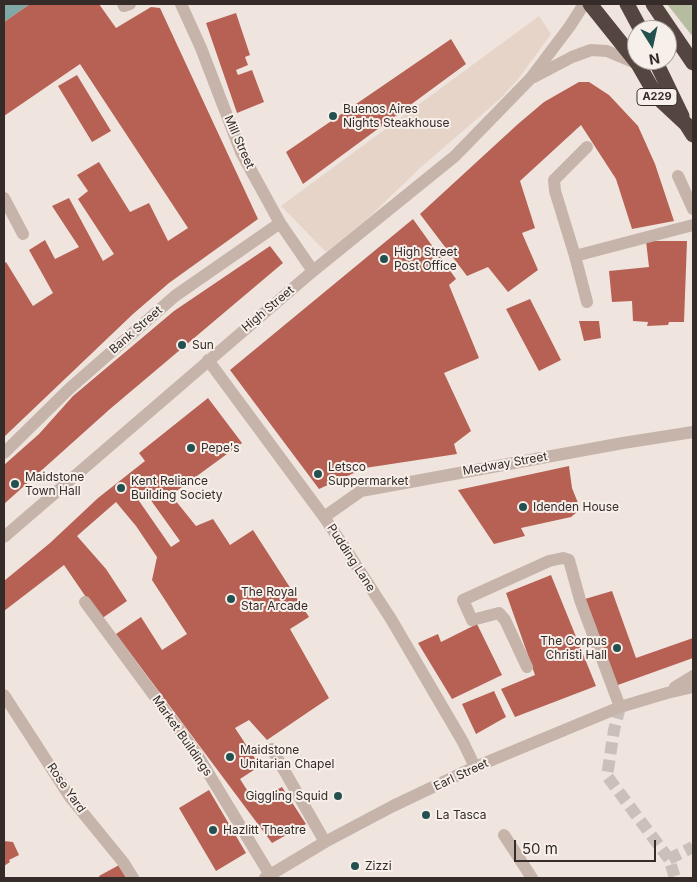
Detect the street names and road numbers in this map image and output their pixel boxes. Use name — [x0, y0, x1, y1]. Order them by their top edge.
road number: A229 — [637, 88, 677, 105]
street label: Mill Street — [221, 113, 257, 171]
street label: High Street — [239, 283, 297, 335]
street label: Bank Street — [107, 303, 165, 357]
street label: Medway Street — [462, 449, 548, 479]
street label: Pudding Lane — [324, 521, 378, 595]
street label: Market Buildings — [149, 693, 215, 779]
street label: Earl Street — [431, 756, 491, 794]
street label: Rose Yard — [44, 760, 88, 816]

